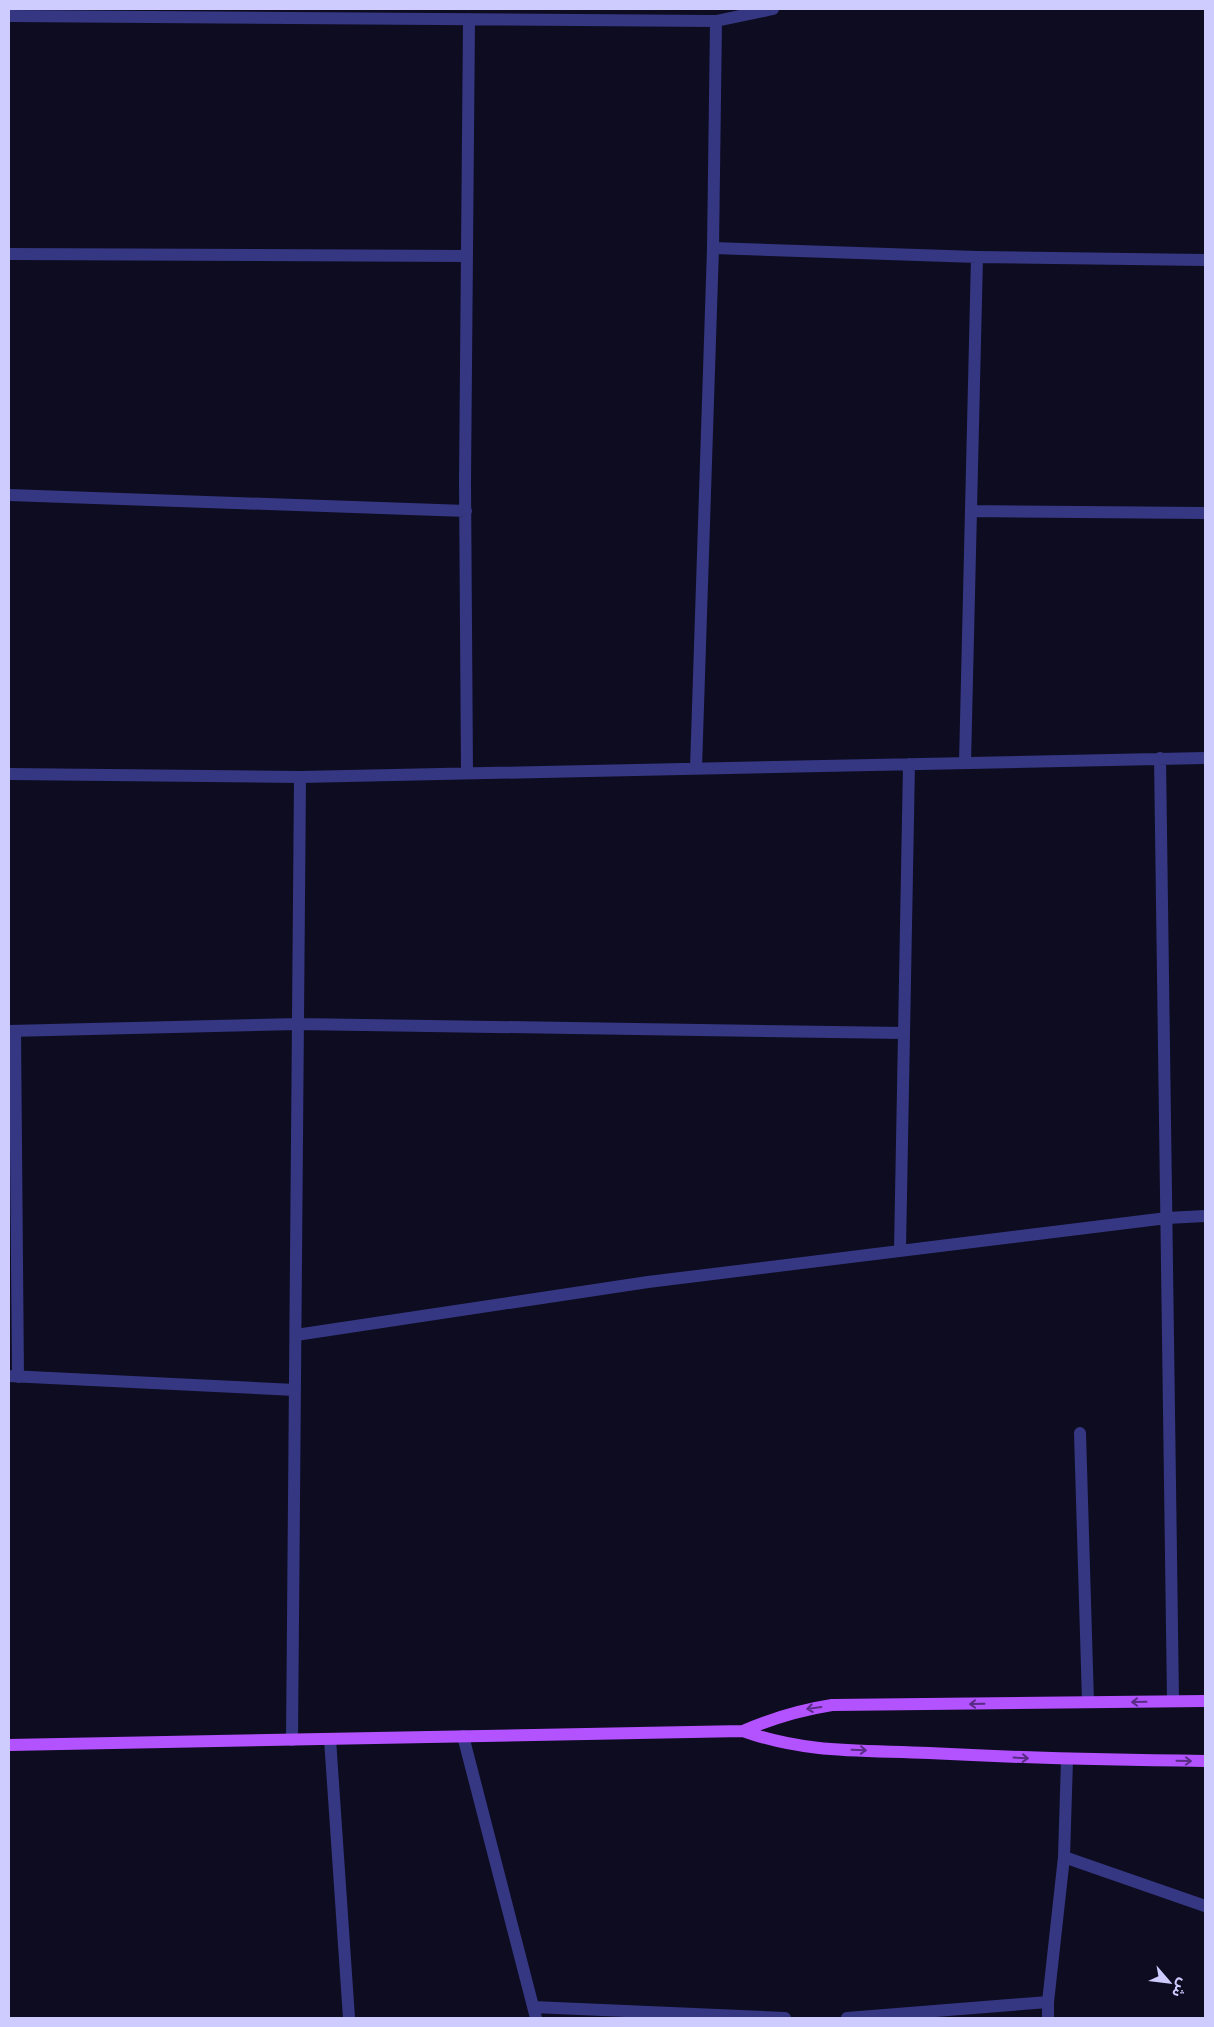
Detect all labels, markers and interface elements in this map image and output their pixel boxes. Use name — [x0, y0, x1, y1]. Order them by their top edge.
one-way arrow — [1131, 1697, 1148, 1707]
one-way arrow — [969, 1699, 985, 1709]
one-way arrow — [807, 1703, 823, 1713]
one-way arrow — [851, 1746, 867, 1755]
one-way arrow — [1013, 1753, 1029, 1762]
one-way arrow — [1176, 1756, 1192, 1766]
north arrow — [1144, 1957, 1194, 2007]
text: ش — [1166, 1974, 1193, 2001]

